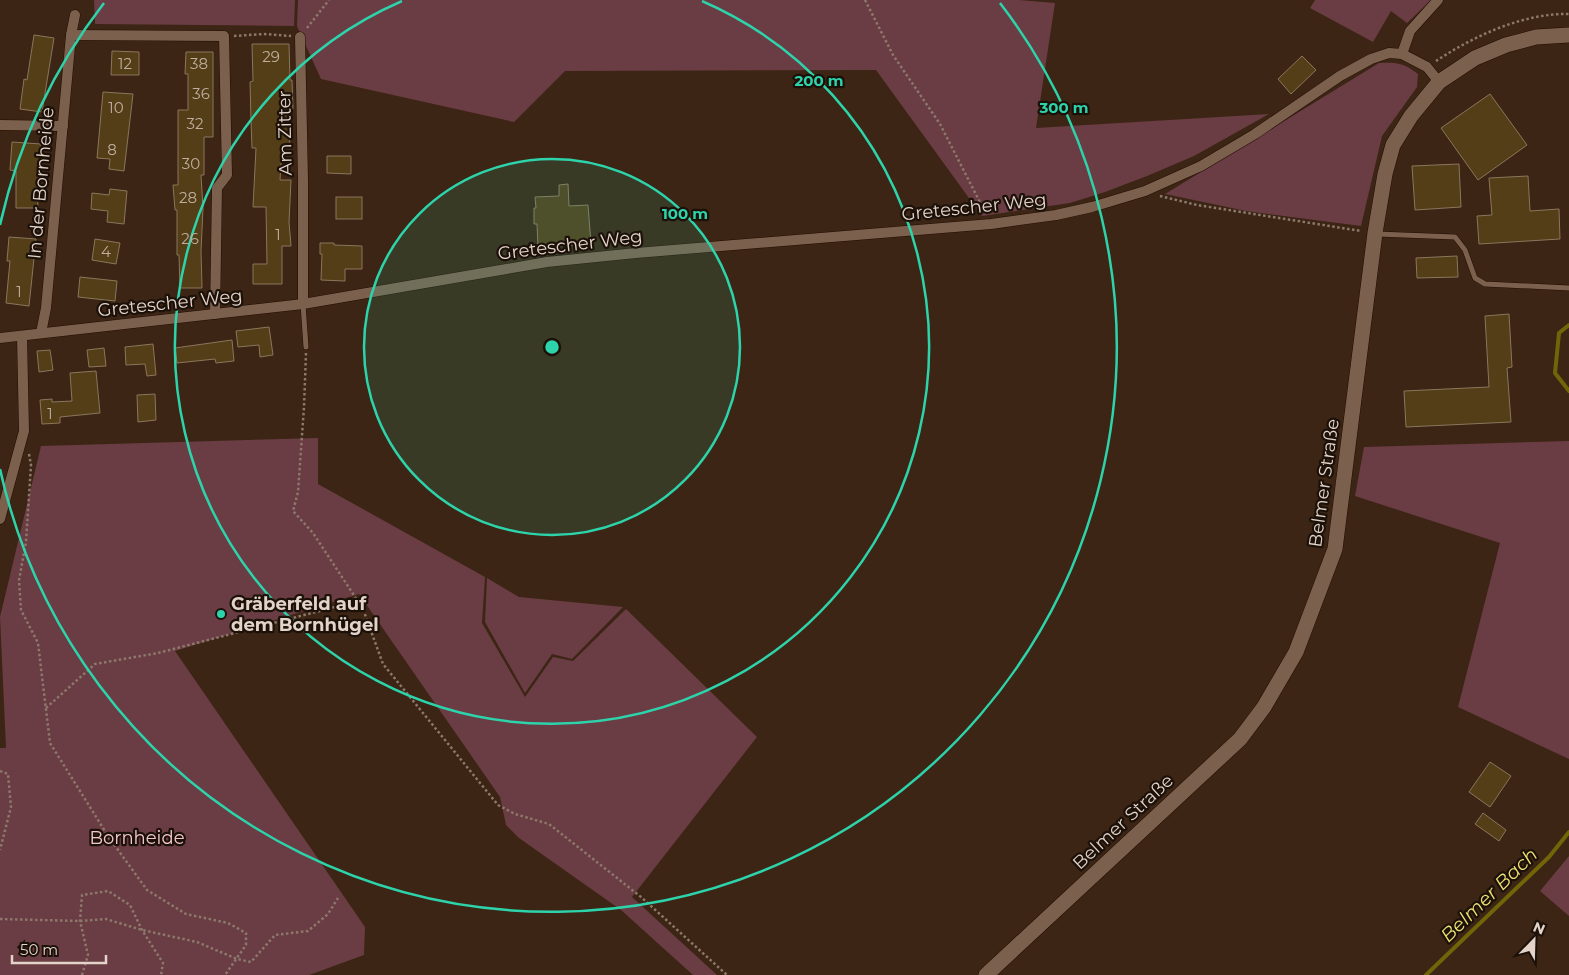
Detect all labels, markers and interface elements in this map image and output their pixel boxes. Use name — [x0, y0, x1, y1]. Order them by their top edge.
house number: 29 — [262, 47, 280, 66]
house number: 12 — [118, 54, 132, 73]
house number: 38 — [190, 54, 208, 73]
text: 200 m — [794, 71, 844, 90]
house number: 36 — [192, 84, 210, 103]
street label: Am Zitter — [273, 90, 297, 176]
house number: 10 — [108, 98, 124, 117]
text: 300 m — [1038, 98, 1089, 117]
street label: In der Bornheide — [23, 106, 59, 260]
house number: 32 — [187, 114, 203, 133]
house number: 8 — [107, 140, 117, 159]
house number: 30 — [182, 154, 200, 173]
house number: 28 — [179, 188, 197, 207]
street label: Gretescher Weg — [900, 188, 1048, 226]
text: 100 m — [662, 204, 708, 223]
house number: 1 — [275, 225, 281, 244]
street label: Gretescher Weg — [496, 225, 644, 265]
house number: 26 — [181, 229, 199, 248]
house number: 4 — [101, 242, 111, 261]
house number: 1 — [16, 282, 22, 301]
street label: Gretescher Weg — [96, 284, 244, 322]
centre of rings — [543, 338, 561, 356]
house number: 1 — [47, 404, 53, 423]
street label: Belmer Straße — [1304, 417, 1344, 549]
place label: Gräberfeld auf dem Bornhügel — [231, 593, 379, 636]
marker: Gräberfeld auf dem Bornhügel — [215, 608, 227, 620]
street label: Belmer Straße — [1068, 770, 1178, 874]
park label: Bornheide — [89, 827, 185, 849]
water label: Belmer Bach — [1436, 843, 1542, 947]
north arrow — [1509, 915, 1559, 965]
text: N — [1530, 918, 1548, 939]
scale bar — [12, 932, 106, 964]
text: 50 m — [20, 940, 58, 959]

